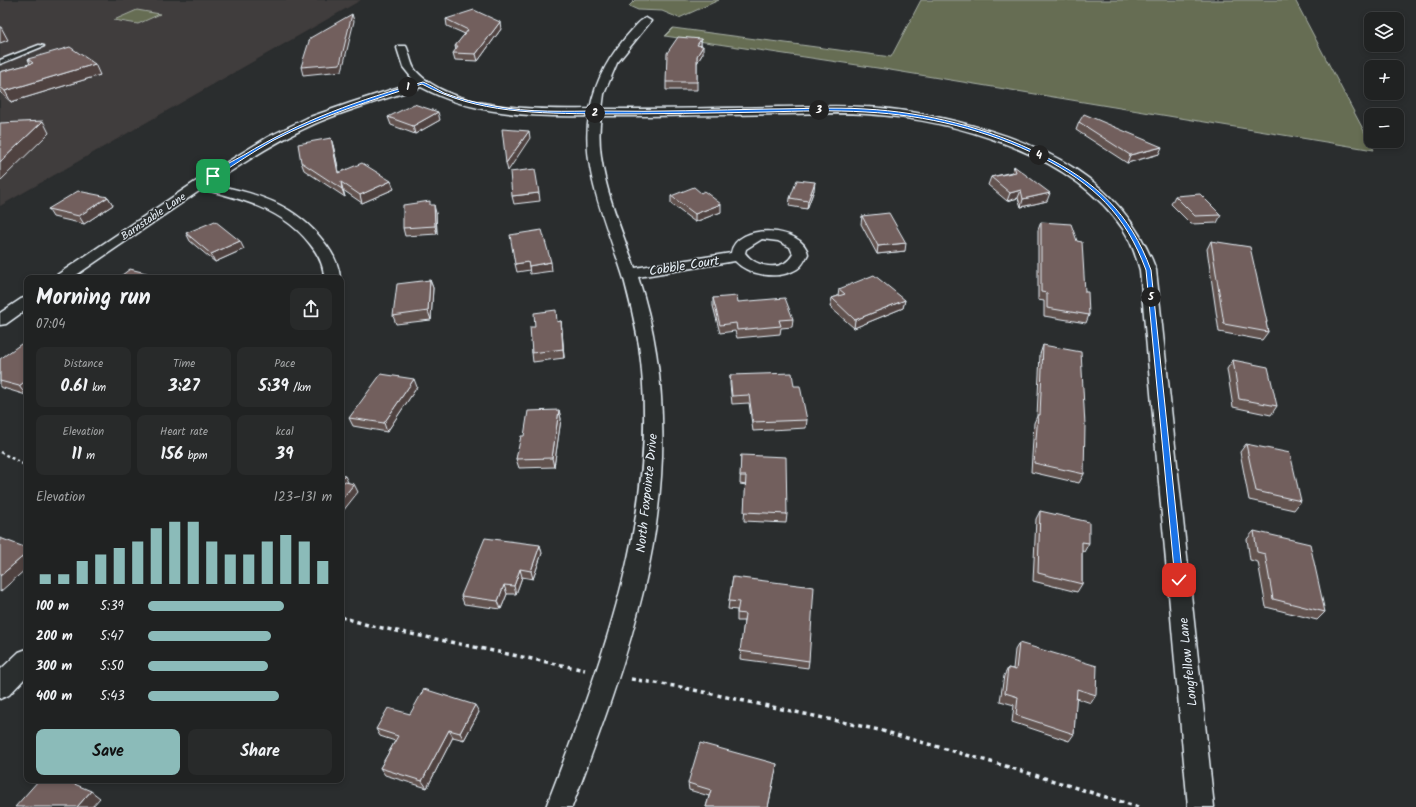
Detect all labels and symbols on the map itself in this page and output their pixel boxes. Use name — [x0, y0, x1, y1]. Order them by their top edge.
pin: 1 — [398, 77, 418, 97]
pin: 3 — [809, 100, 829, 120]
pin: 2 — [585, 103, 605, 123]
pin: 4 — [1029, 145, 1049, 165]
pin — [196, 159, 230, 193]
street label: Barnstable Lane — [117, 188, 190, 245]
street label: Cobble Court — [648, 250, 722, 282]
pin: 5 — [1141, 287, 1161, 307]
street label: North Foxpointe Drive — [631, 432, 664, 554]
pin — [1162, 563, 1196, 597]
street label: Longfellow Lane — [1173, 616, 1204, 707]

